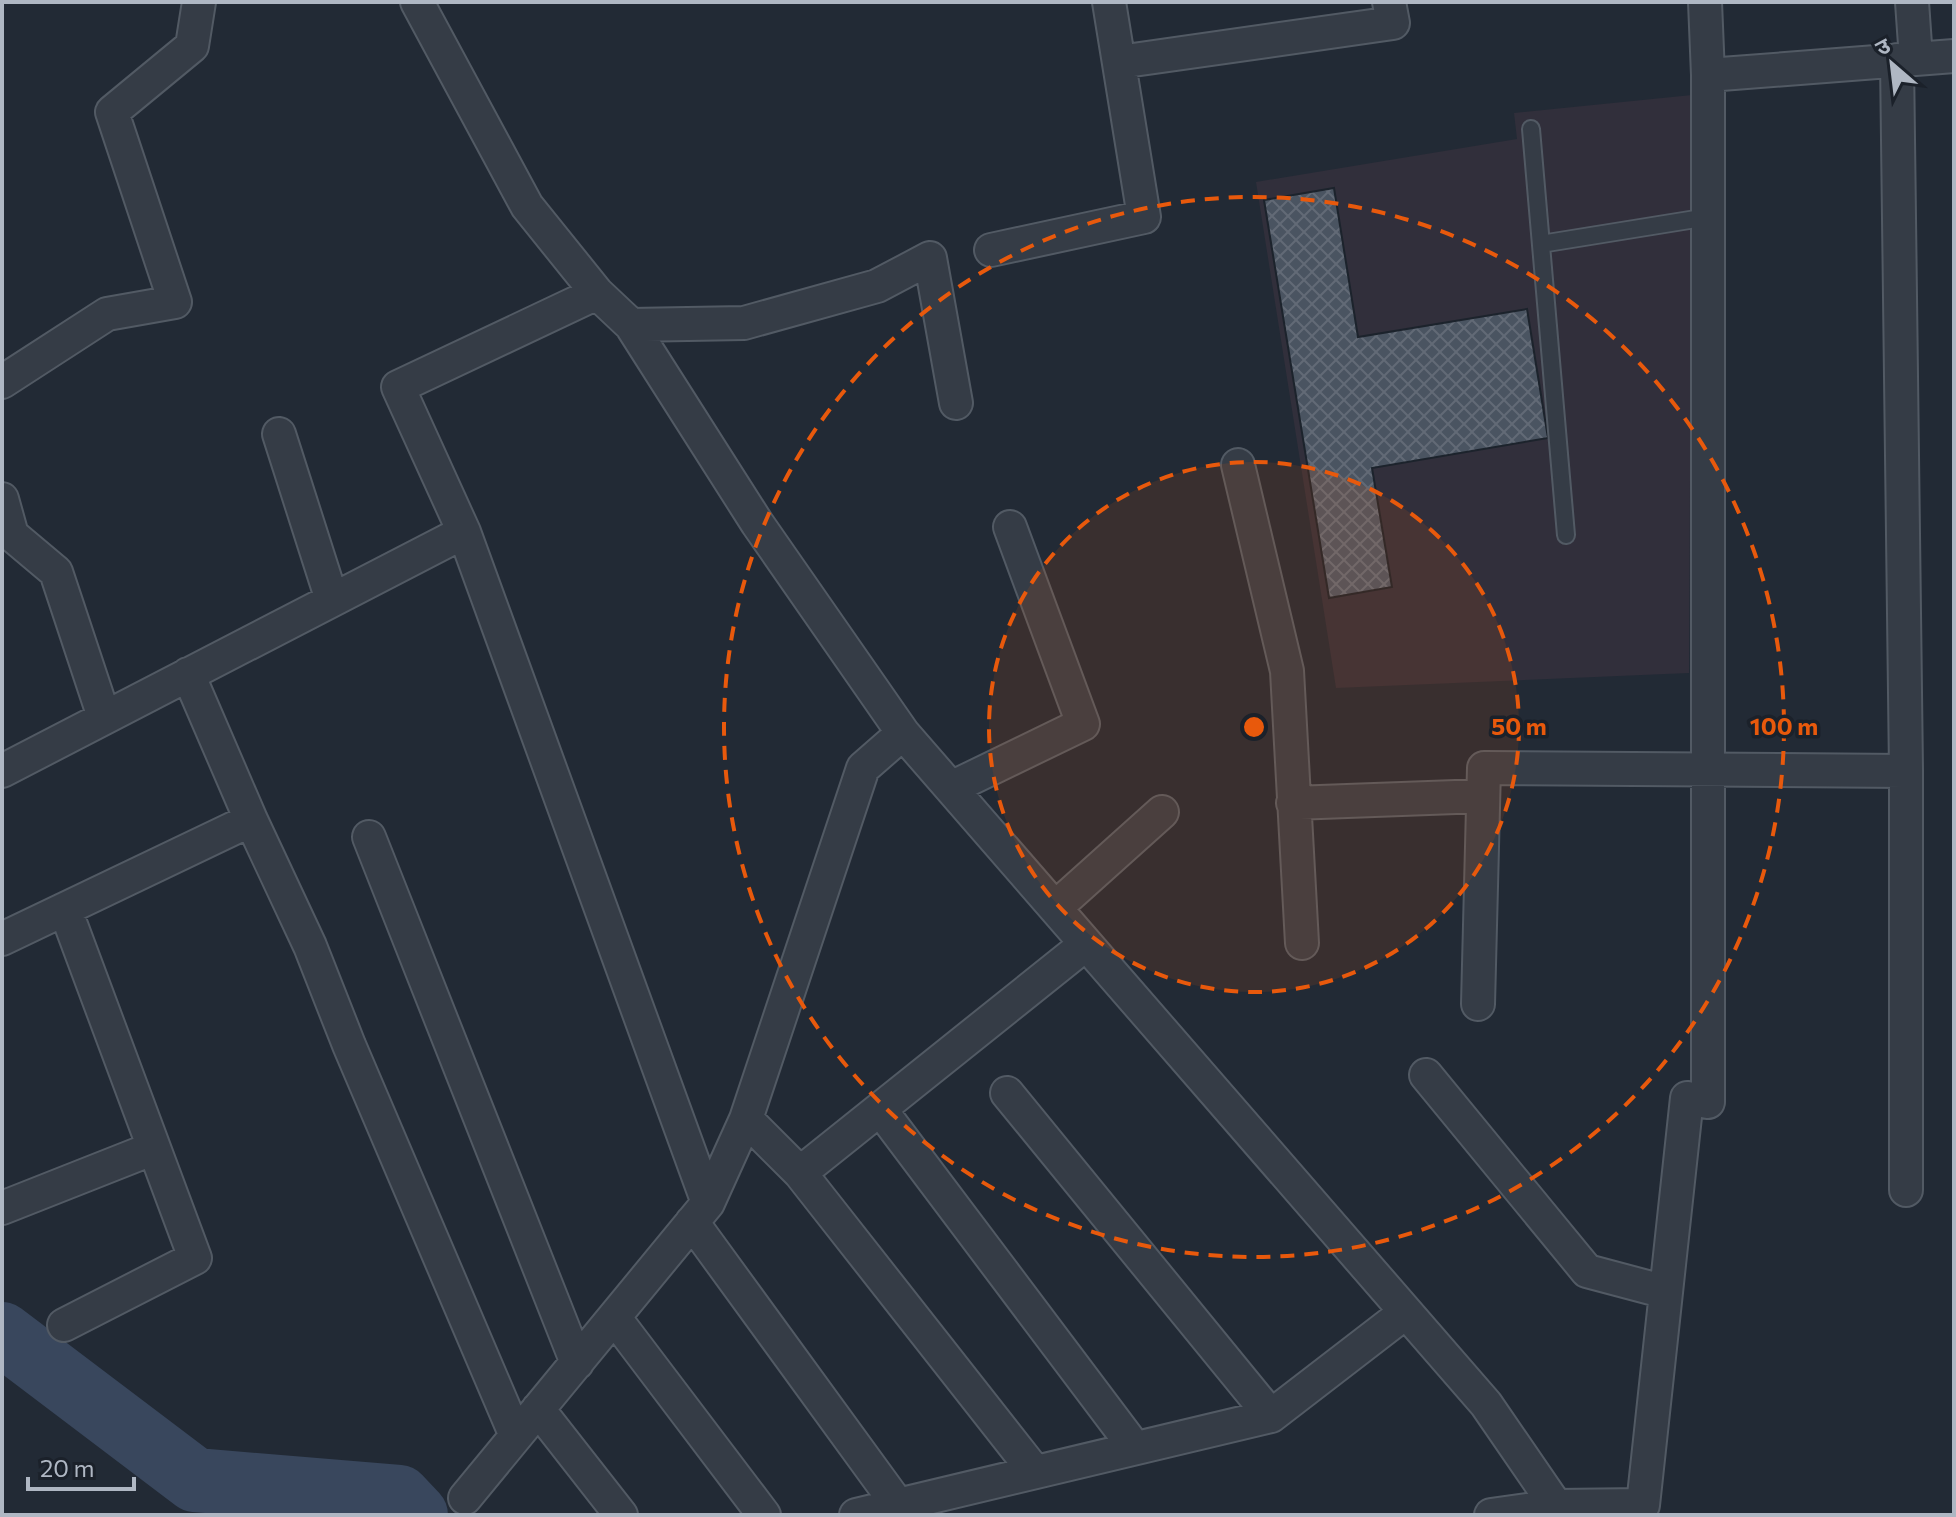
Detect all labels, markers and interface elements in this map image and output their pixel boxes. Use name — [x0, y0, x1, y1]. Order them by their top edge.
north arrow — [1852, 24, 1932, 104]
text: उ — [1870, 30, 1895, 61]
text: 50 m — [1491, 711, 1547, 740]
text: 100 m — [1750, 711, 1818, 740]
centre of rings — [1240, 713, 1268, 741]
scale bar — [28, 1441, 134, 1491]
text: 20 m — [40, 1453, 94, 1482]

